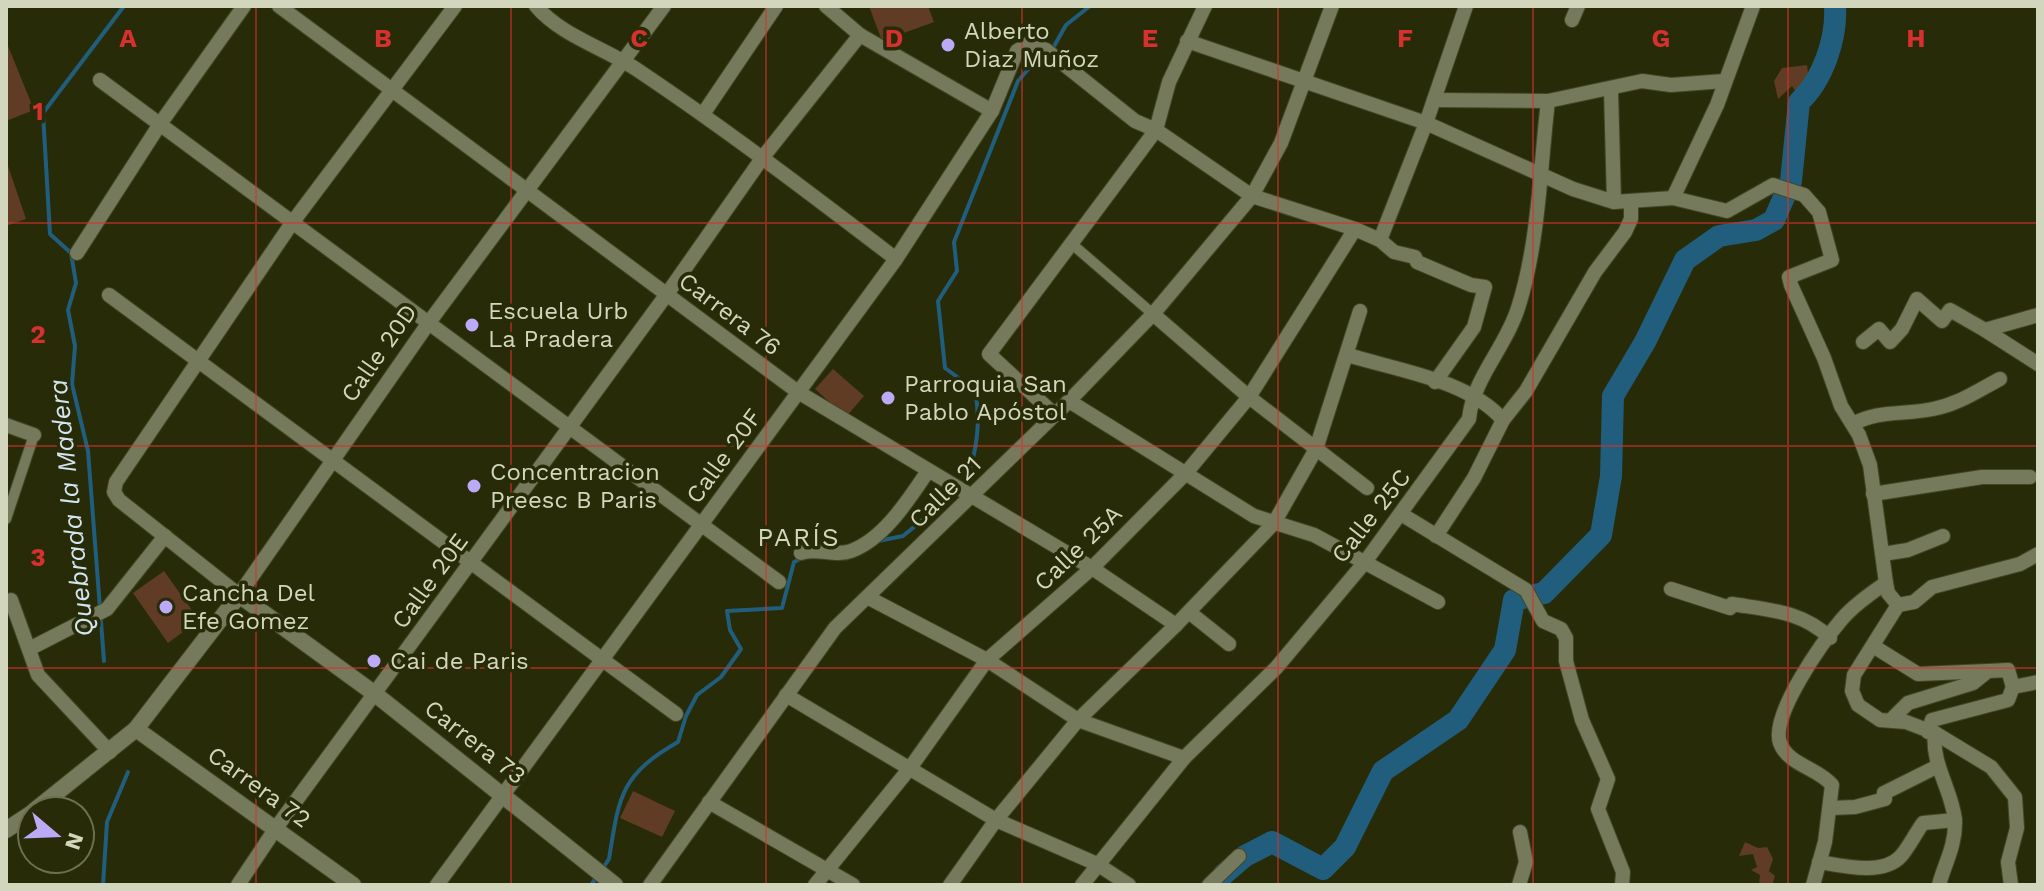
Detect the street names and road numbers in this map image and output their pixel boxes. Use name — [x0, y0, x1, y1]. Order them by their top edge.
street label: Carrera 76 — [674, 267, 786, 361]
street label: Calle 20D — [335, 299, 423, 407]
street label: Calle 20F — [680, 403, 768, 509]
street label: Calle 21 — [903, 450, 987, 534]
street label: Calle 25C — [1326, 464, 1416, 568]
street label: Calle 25A — [1029, 499, 1128, 596]
street label: Calle 20E — [386, 528, 474, 634]
street label: Carrera 73 — [419, 694, 531, 790]
street label: Carrera 72 — [202, 740, 316, 834]

